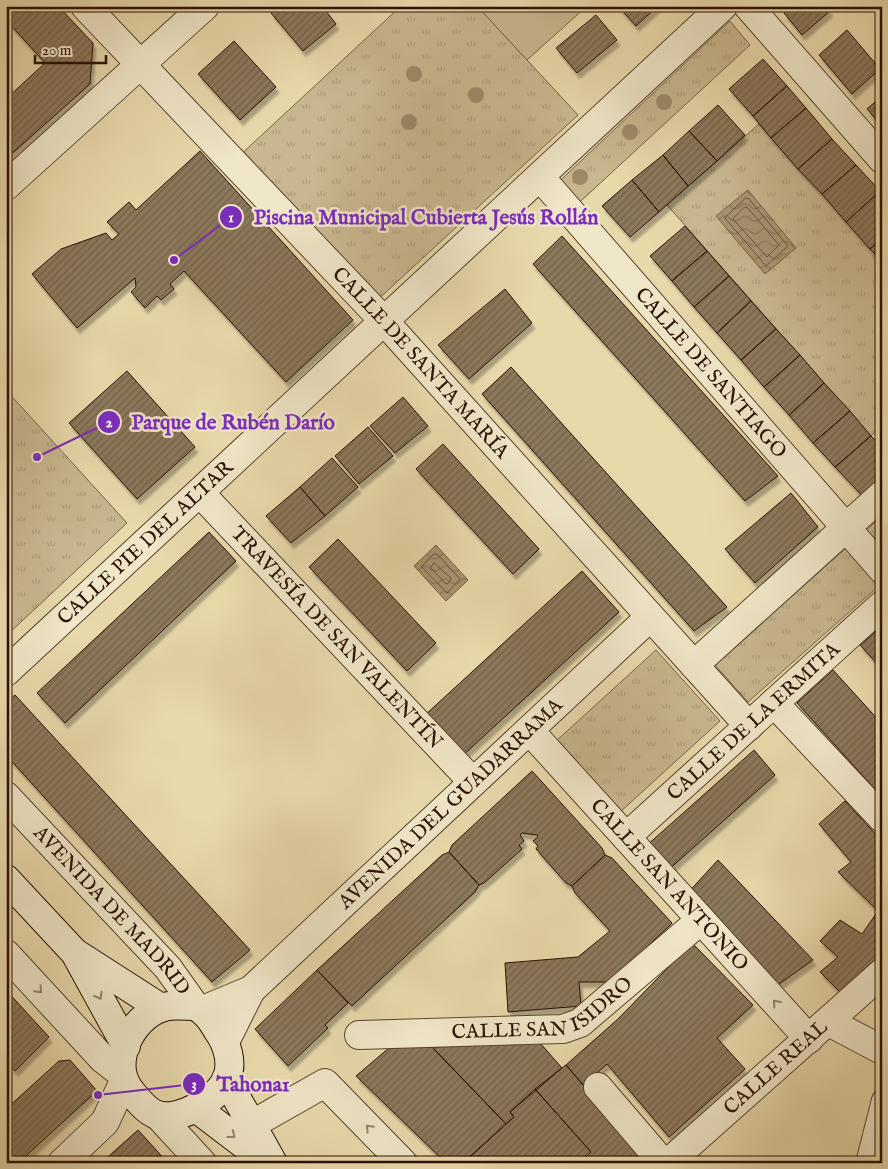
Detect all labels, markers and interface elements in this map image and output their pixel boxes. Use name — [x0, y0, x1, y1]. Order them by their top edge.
scale bar — [35, 32, 106, 64]
text: 20 m — [42, 41, 72, 60]
callout: Piscina Municipal Cubierta Jesús Rollán — [219, 199, 609, 235]
text: Piscina Municipal Cubierta Jesús Rollán — [254, 205, 598, 232]
text: 1 — [228, 208, 234, 227]
street label: CALLE DE SANTA MARÍA — [327, 262, 515, 464]
street label: CALLE DE SANTIAGO — [630, 282, 792, 463]
callout: Parque de Rubén Darío — [96, 404, 345, 440]
text: Parque de Rubén Darío — [131, 410, 335, 437]
text: 2 — [105, 413, 113, 432]
street label: CALLE PIE DEL ALTAR — [52, 454, 239, 630]
street label: TRAVESÍA DE SAN VALENTÍN — [226, 521, 448, 754]
street label: CALLE DE LA ERMITA — [662, 637, 845, 806]
street label: AVENIDA DEL GUADARRAMA — [332, 692, 568, 915]
street label: CALLE SAN ANTONIO — [585, 794, 754, 976]
street label: AVENIDA DE MADRID — [27, 820, 196, 1000]
street label: CALLE SAN ISIDRO — [451, 971, 638, 1045]
one-way arrow — [33, 984, 42, 993]
one-way arrow — [93, 990, 103, 999]
one-way arrow — [773, 999, 782, 1008]
street label: CALLE REAL — [718, 1014, 834, 1120]
callout: Tahona1 — [181, 1066, 299, 1102]
text: Tahona1 — [215, 1072, 290, 1099]
text: 3 — [191, 1075, 197, 1094]
one-way arrow — [366, 1125, 375, 1134]
one-way arrow — [226, 1130, 235, 1138]

